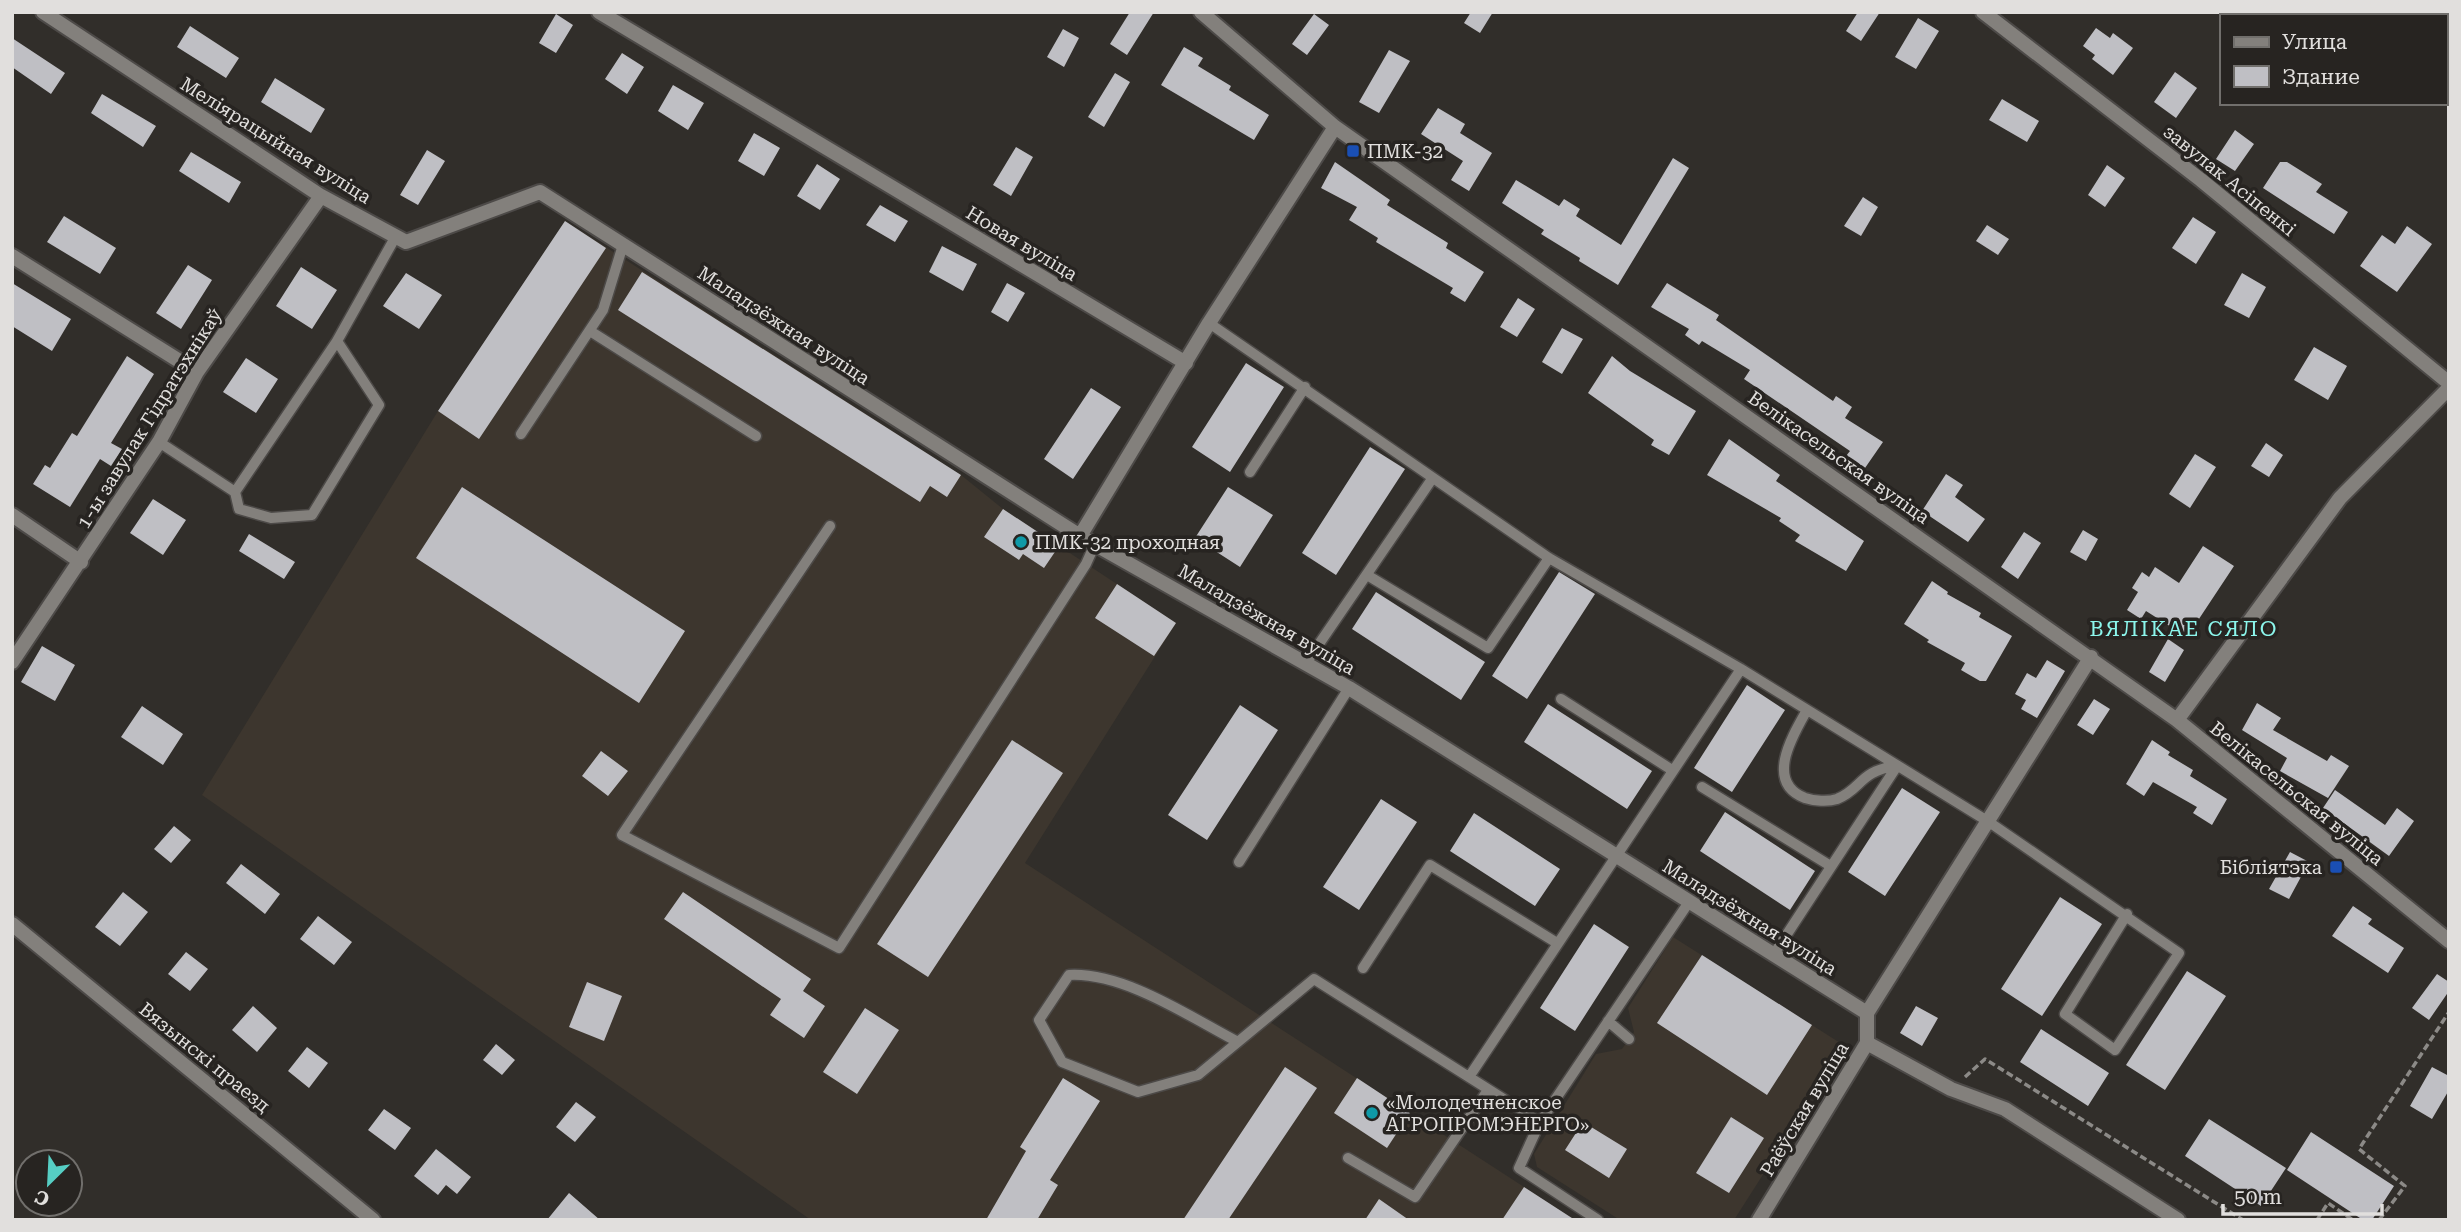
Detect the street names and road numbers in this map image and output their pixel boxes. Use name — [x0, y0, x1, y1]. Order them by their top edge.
street label: Меліярацыйная вуліца — [176, 72, 376, 209]
street label: завулак Асіпенкі — [2159, 120, 2301, 241]
street label: Новая вуліца — [962, 201, 1082, 286]
street label: Маладзёжная вуліца — [693, 261, 875, 390]
street label: 1-ы завулак Гідратэхнікаў — [72, 303, 227, 533]
street label: Велікасельская вуліца — [1744, 386, 1934, 529]
street label: Маладзёжная вуліца — [1174, 559, 1360, 680]
street label: Велікасельская вуліца — [2205, 716, 2389, 871]
street label: Маладзёжная вуліца — [1658, 854, 1842, 981]
street label: Вязынскі праезд — [135, 998, 275, 1117]
street label: Раёўская вуліца — [1755, 1037, 1854, 1181]

